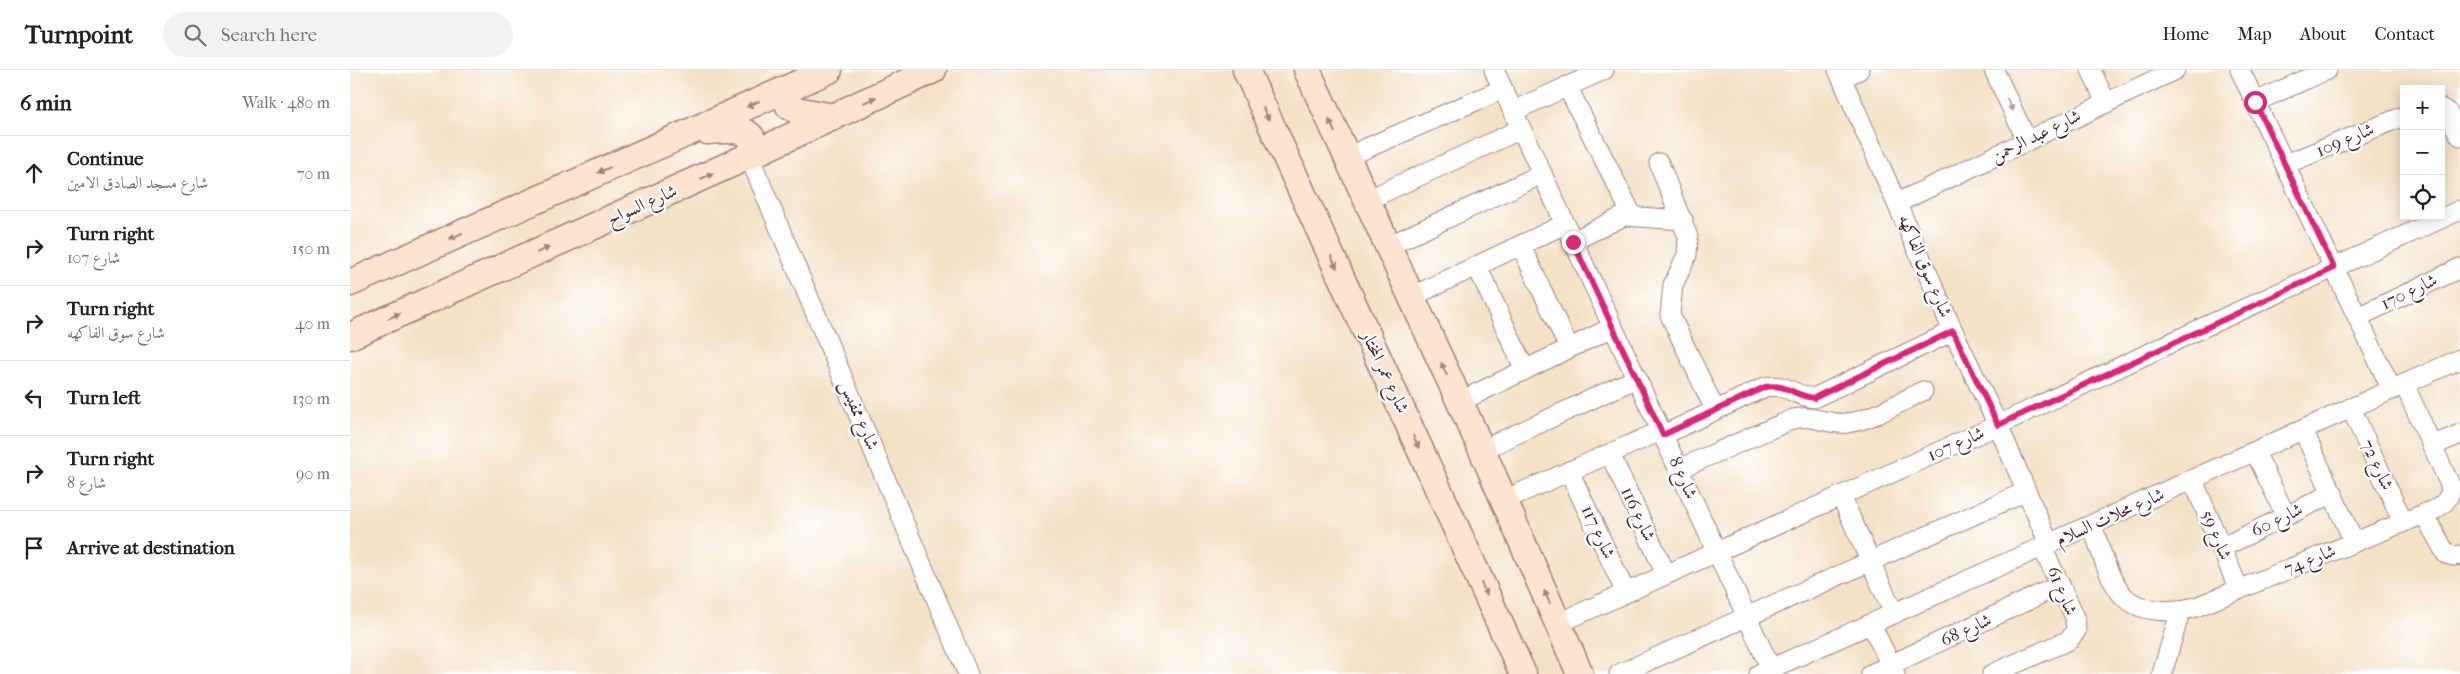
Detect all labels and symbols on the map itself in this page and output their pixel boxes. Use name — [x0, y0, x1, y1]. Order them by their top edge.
route start — [2244, 91, 2267, 114]
one-way arrow — [863, 96, 877, 104]
one-way arrow — [2006, 98, 2014, 113]
one-way arrow — [746, 101, 760, 109]
street label: شارع عبد الرحمن — [1987, 105, 2086, 170]
one-way arrow — [1263, 107, 1271, 121]
street label: شارع 109 — [2313, 118, 2379, 165]
one-way arrow — [1328, 119, 1336, 133]
one-way arrow — [597, 166, 611, 174]
one-way arrow — [700, 171, 714, 179]
street label: شارع السواح — [604, 180, 682, 234]
street label: شارع سوق الفاكهه — [1890, 211, 1956, 322]
route end — [1562, 231, 1585, 254]
one-way arrow — [449, 232, 463, 240]
one-way arrow — [536, 245, 550, 253]
one-way arrow — [1330, 255, 1338, 269]
street label: شارع 170 — [2377, 269, 2442, 318]
one-way arrow — [387, 312, 401, 320]
street label: شارع عمر المختار — [1352, 325, 1413, 418]
one-way arrow — [1440, 362, 1448, 376]
street label: شارع ممفيس — [831, 377, 883, 455]
street label: شارع 107 — [1924, 422, 1989, 469]
one-way arrow — [1412, 434, 1421, 449]
street label: شارع 72 — [2353, 437, 2398, 495]
street label: شارع 8 — [1661, 454, 1702, 504]
street label: شارع 116 — [1613, 483, 1660, 546]
street label: شارع محلات السلام — [2052, 484, 2170, 555]
street label: شارع 60 — [2248, 499, 2308, 545]
street label: شارع 117 — [1573, 502, 1619, 564]
street label: شارع 59 — [2192, 507, 2236, 565]
street label: شارع 74 — [2281, 540, 2340, 584]
street label: شارع 61 — [2039, 563, 2082, 620]
one-way arrow — [1481, 582, 1489, 596]
one-way arrow — [1543, 590, 1551, 604]
street label: شارع 68 — [1937, 609, 1997, 655]

